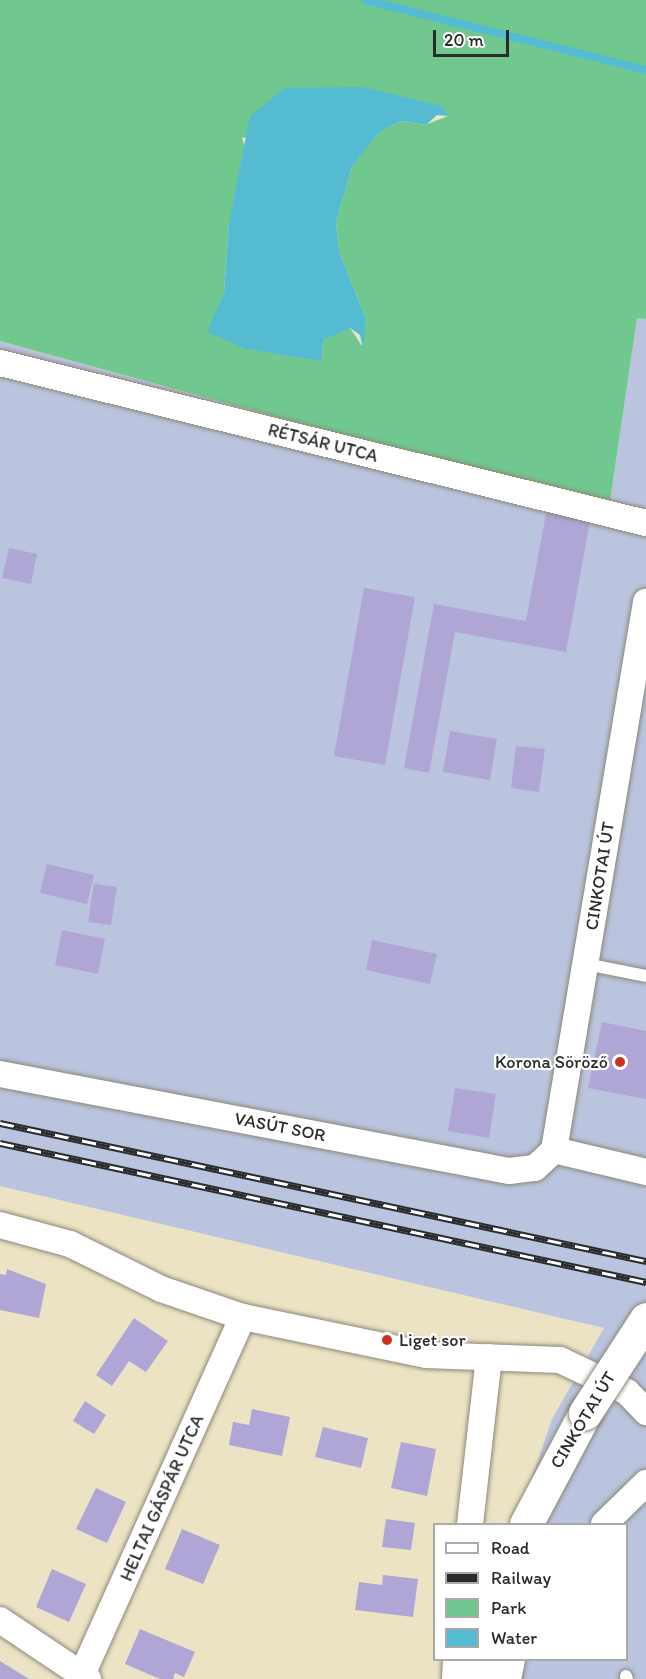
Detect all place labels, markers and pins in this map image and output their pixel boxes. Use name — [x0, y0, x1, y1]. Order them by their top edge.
place label: Korona Söröző — [495, 1051, 608, 1073]
marker: Korona Söröző — [613, 1055, 627, 1069]
place label: Liget sor — [399, 1329, 465, 1351]
marker: Liget sor — [380, 1333, 394, 1347]

